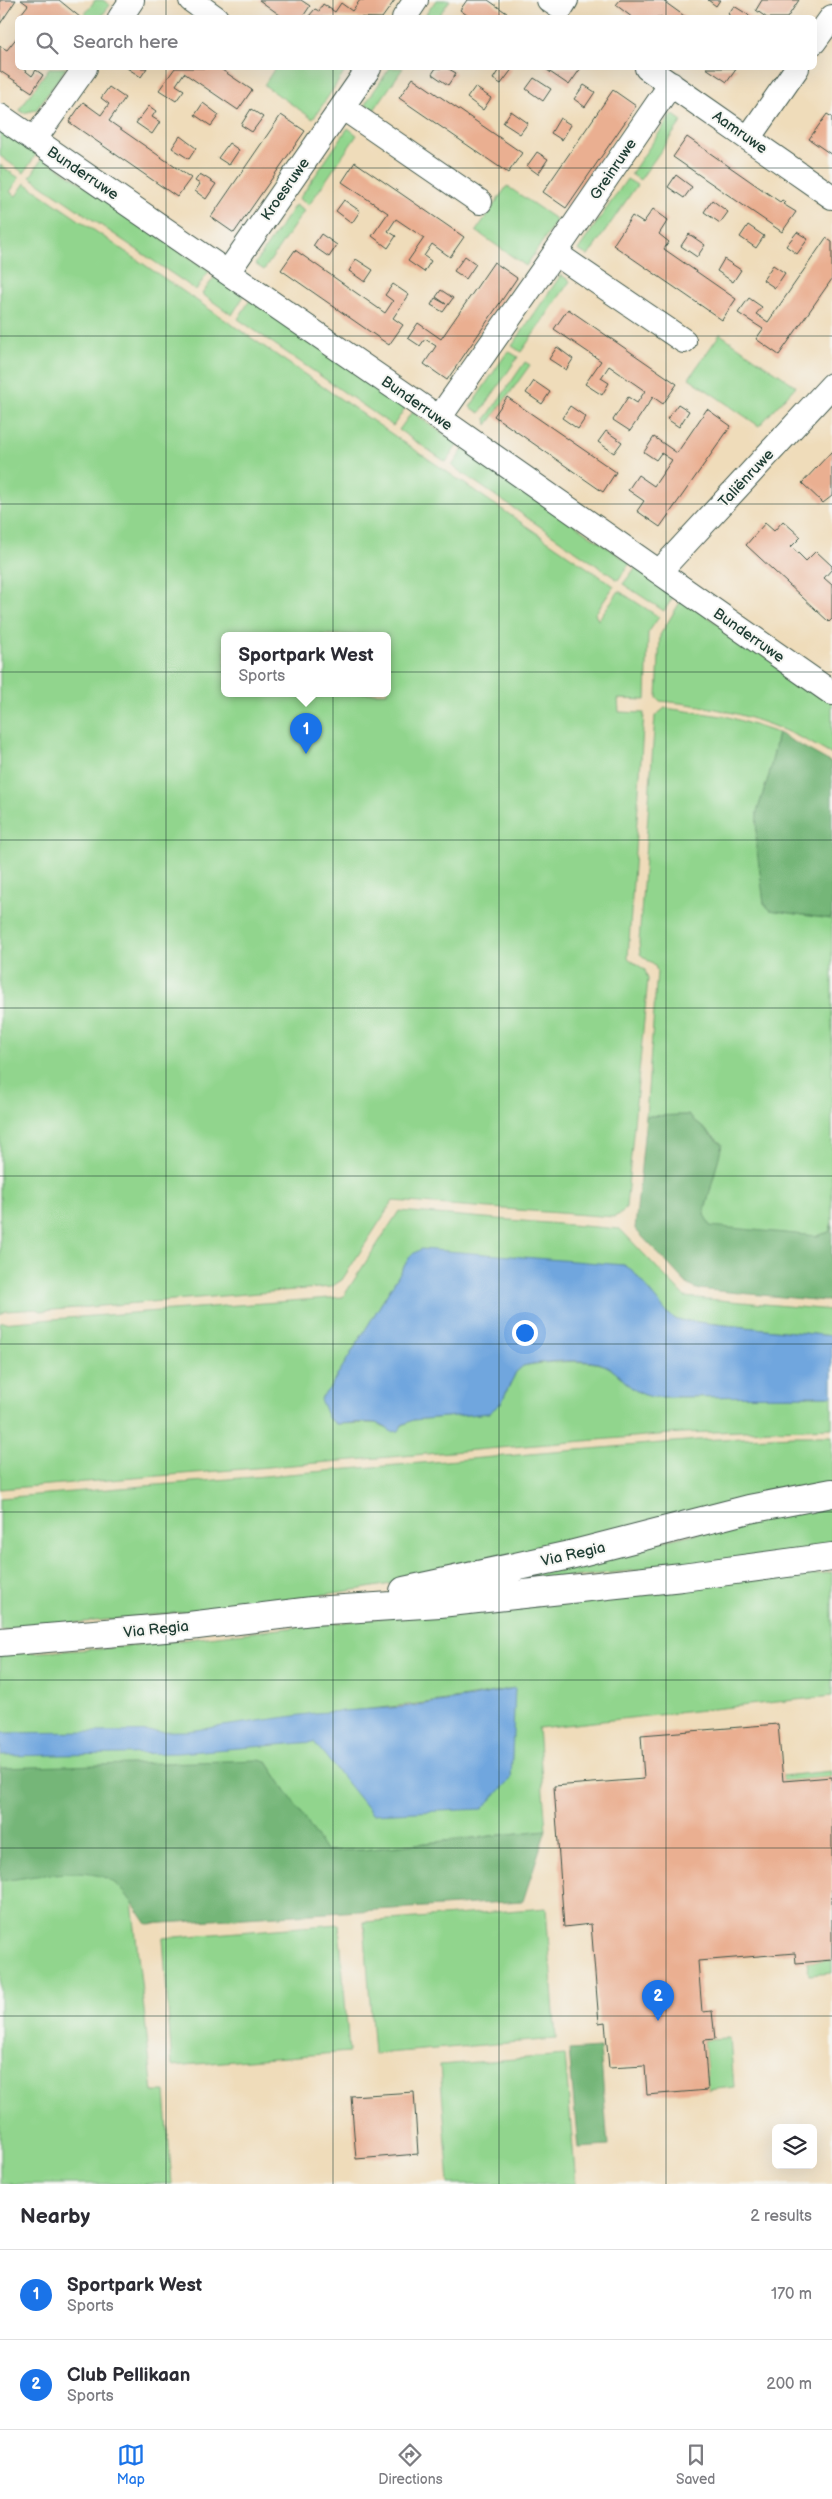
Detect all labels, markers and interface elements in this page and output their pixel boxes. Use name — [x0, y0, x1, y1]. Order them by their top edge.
search box — [15, 15, 817, 70]
icon: search — [33, 29, 61, 57]
text: Search here — [73, 31, 178, 54]
street label: Aamruwe — [709, 107, 771, 158]
street label: Greinruwe — [586, 135, 641, 204]
street label: Bunderruwe — [43, 142, 122, 204]
street label: Kroesruwe — [257, 154, 314, 224]
street label: Bunderruwe — [377, 372, 456, 435]
street label: Taliënruwe — [715, 445, 778, 511]
street label: Bunderruwe — [709, 604, 788, 667]
popup — [221, 632, 391, 697]
text: Sportpark West — [238, 644, 374, 667]
text: Sports — [238, 667, 285, 686]
pin: 1 — [290, 713, 322, 754]
your location — [512, 1320, 538, 1346]
street label: Via Regia — [539, 1538, 607, 1571]
street label: Via Regia — [122, 1617, 190, 1642]
pin: 2 — [642, 1980, 674, 2021]
map controls — [772, 2124, 817, 2169]
button: layers — [772, 2124, 817, 2169]
text: Nearby — [20, 2204, 90, 2229]
text: 2 results — [750, 2207, 812, 2226]
text: Sportpark West — [67, 2274, 202, 2297]
text: 1 — [33, 2285, 39, 2304]
text: 170 m — [771, 2285, 812, 2304]
text: Sports — [67, 2297, 114, 2316]
text: Club Pellikaan — [67, 2364, 190, 2387]
text: 2 — [31, 2375, 41, 2394]
text: 200 m — [766, 2375, 812, 2394]
text: Sports — [67, 2387, 114, 2406]
tab: Map — [117, 2441, 145, 2488]
tab: Directions — [378, 2441, 443, 2488]
tab: Saved — [676, 2441, 715, 2488]

